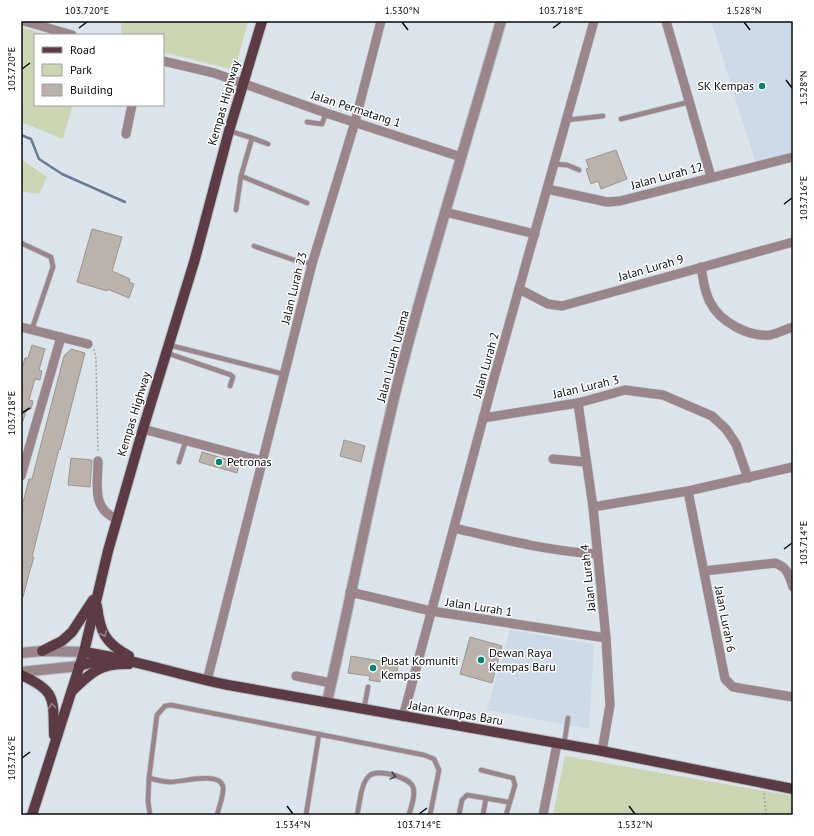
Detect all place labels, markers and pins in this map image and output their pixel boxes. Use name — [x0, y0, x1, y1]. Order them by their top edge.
place label: SK Kempas — [697, 78, 754, 93]
marker: SK Kempas — [757, 81, 767, 91]
place label: Petronas — [227, 454, 272, 469]
marker: Petronas — [214, 457, 224, 467]
place label: Dewan Raya Kempas Baru — [489, 645, 556, 674]
place label: Pusat Komuniti Kempas — [381, 653, 459, 682]
marker: Dewan Raya Kempas Baru — [476, 655, 486, 665]
marker: Pusat Komuniti Kempas — [368, 663, 378, 673]

